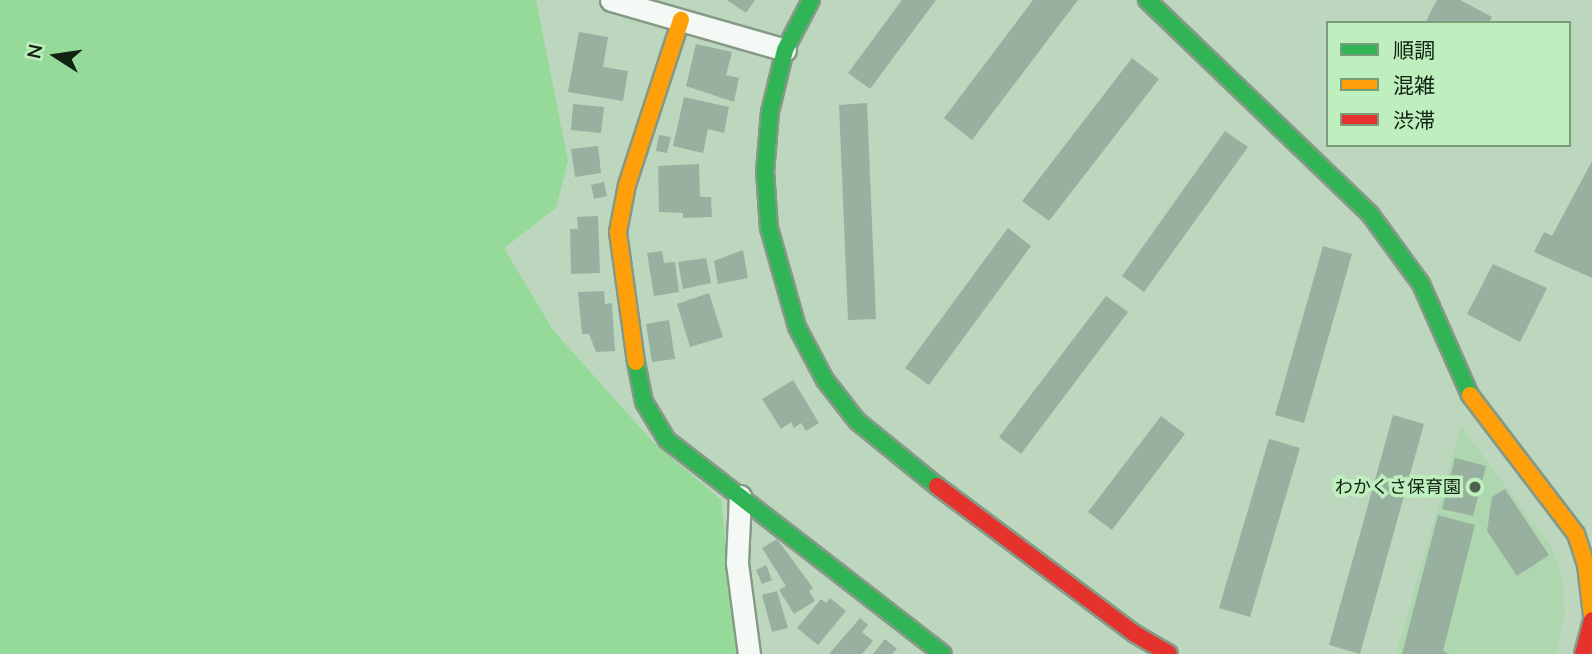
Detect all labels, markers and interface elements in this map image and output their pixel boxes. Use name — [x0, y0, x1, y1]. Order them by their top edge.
north arrow — [21, 21, 91, 91]
legend — [1326, 21, 1571, 147]
text: 順調 — [1393, 37, 1435, 65]
text: N — [21, 42, 50, 61]
text: 混雑 — [1393, 72, 1435, 100]
text: 渋滞 — [1393, 107, 1435, 135]
place label: わかくさ保育園 — [1335, 476, 1461, 498]
marker: わかくさ保育園 — [1467, 479, 1483, 495]

